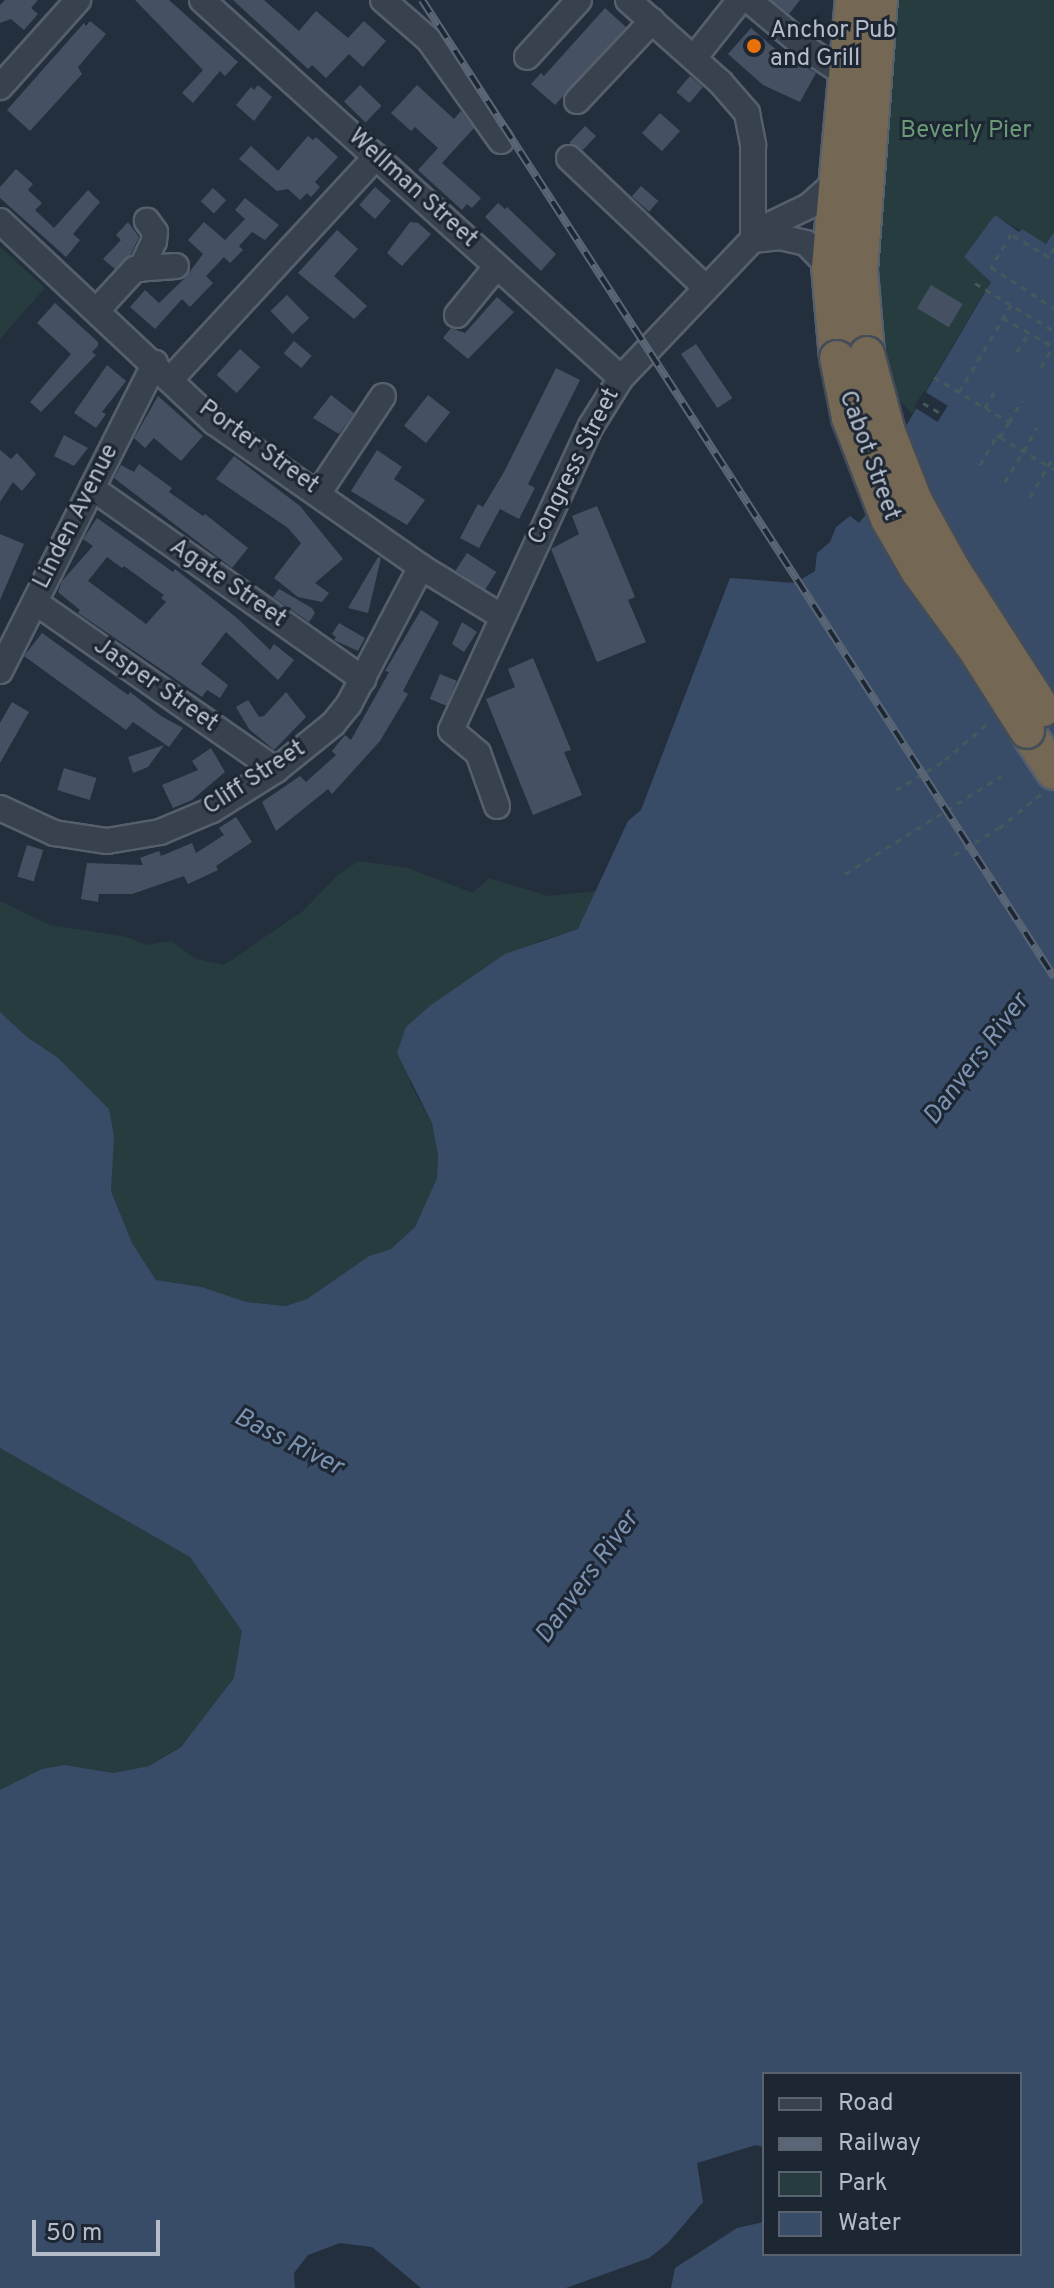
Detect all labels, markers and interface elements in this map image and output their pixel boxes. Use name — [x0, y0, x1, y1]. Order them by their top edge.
place label: Anchor Pub and Grill — [770, 18, 896, 74]
marker: Anchor Pub and Grill — [745, 37, 763, 55]
park label: Beverly Pier — [900, 118, 1032, 146]
street label: Wellman Street — [342, 124, 482, 254]
street label: Congress Street — [523, 384, 627, 550]
street label: Cabot Street — [831, 387, 905, 525]
street label: Porter Street — [192, 395, 324, 501]
street label: Linden Avenue — [28, 439, 126, 595]
street label: Agate Street — [163, 533, 291, 635]
street label: Jasper Street — [87, 633, 223, 739]
street label: Cliff Street — [199, 735, 311, 823]
water label: Danvers River — [917, 988, 1037, 1132]
water label: Bass River — [228, 1402, 348, 1484]
water label: Danvers River — [529, 1505, 647, 1651]
legend — [762, 2072, 1022, 2256]
text: Road — [838, 2089, 894, 2119]
text: Railway — [838, 2129, 921, 2159]
text: Park — [838, 2169, 888, 2199]
scale bar — [36, 2204, 164, 2254]
text: Water — [838, 2209, 901, 2239]
text: 50 m — [46, 2219, 102, 2249]

